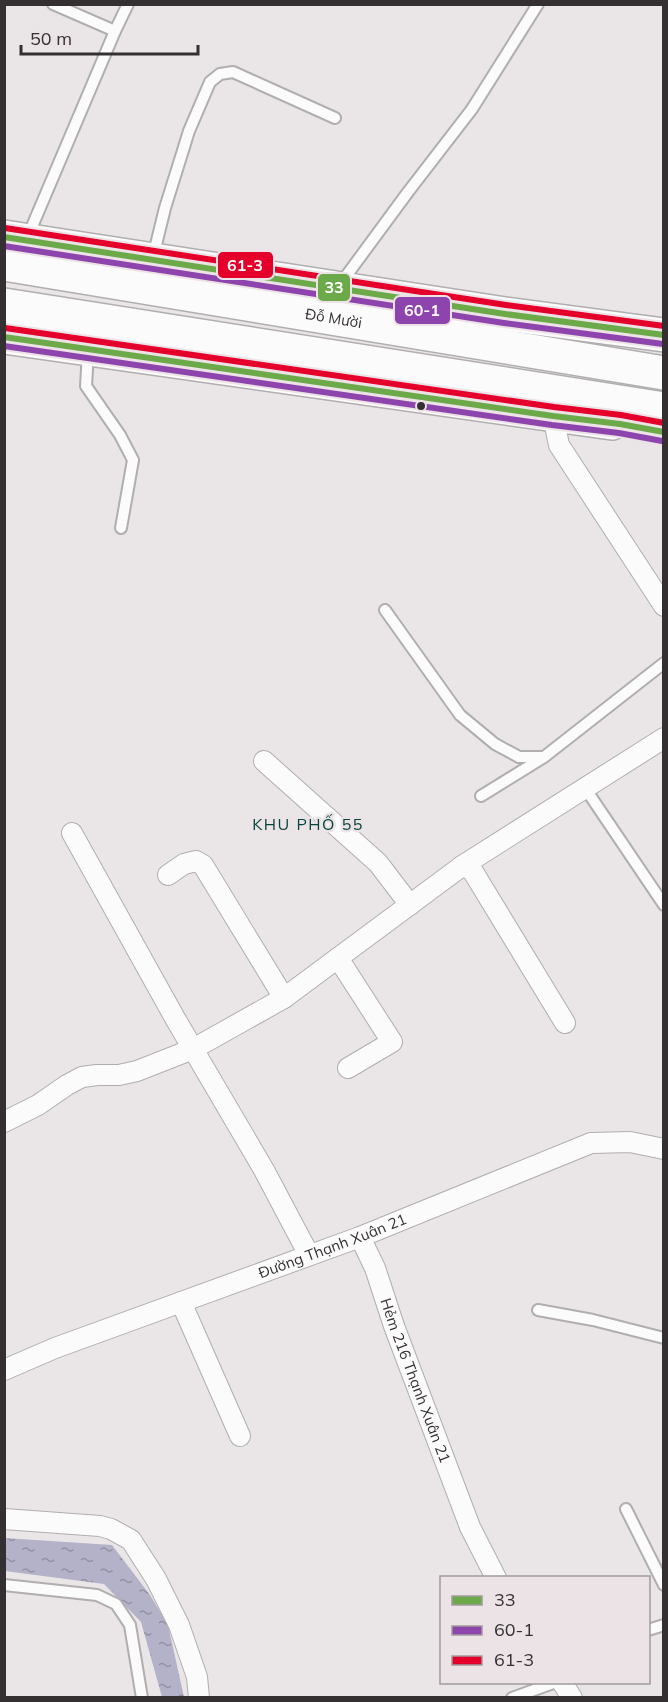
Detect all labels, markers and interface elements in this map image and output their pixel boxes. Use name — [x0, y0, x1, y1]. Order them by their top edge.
scale bar — [21, 18, 198, 56]
text: 50 m — [30, 27, 72, 50]
line badge: 61-3 — [217, 251, 274, 279]
text: 61-3 — [227, 255, 263, 275]
line badge: 33 — [317, 273, 351, 302]
text: 33 — [324, 277, 344, 297]
line badge: 60-1 — [394, 296, 451, 325]
text: 60-1 — [404, 300, 440, 320]
street label: Đỗ Mười — [304, 304, 363, 332]
unlabelled marker — [415, 400, 427, 412]
district label: KHU PHỐ 55 — [252, 814, 364, 834]
street label: Đường Thạnh Xuân 21 — [256, 1209, 409, 1282]
street label: Hẻm 216 Thạnh Xuân 21 — [377, 1296, 455, 1465]
legend — [440, 1576, 650, 1684]
text: 33 — [494, 1588, 516, 1611]
text: 60-1 — [494, 1618, 534, 1641]
text: 61-3 — [494, 1648, 534, 1671]

